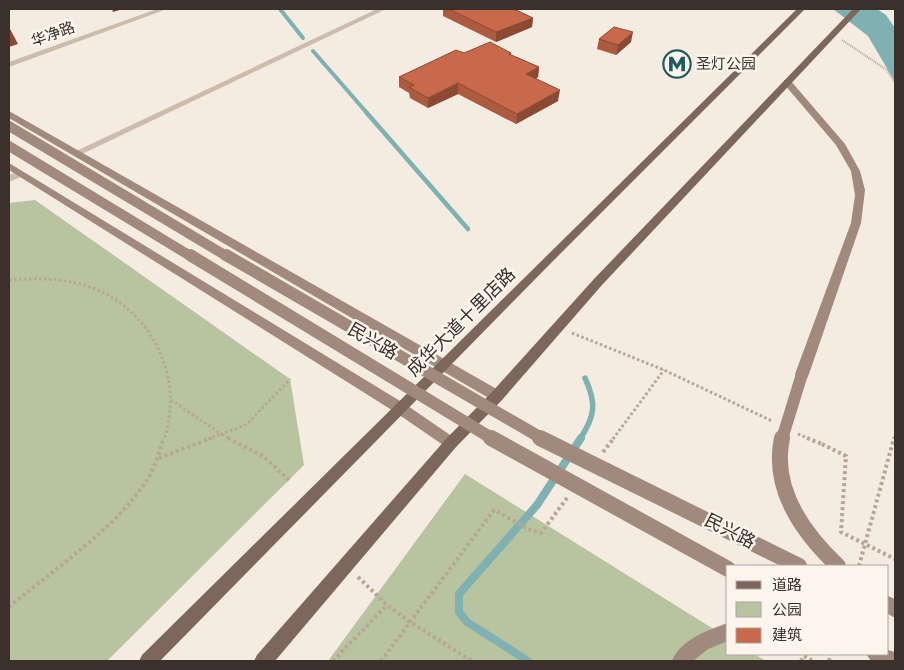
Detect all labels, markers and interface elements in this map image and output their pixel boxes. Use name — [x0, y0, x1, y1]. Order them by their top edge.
street label: 华净路 — [28, 17, 77, 50]
metro station icon: 圣灯公园 — [662, 49, 692, 79]
place label: 圣灯公园 — [696, 54, 756, 73]
street label: 成华大道十里店路 — [402, 263, 520, 381]
street label: 民兴路 — [344, 317, 402, 364]
street label: 民兴路 — [701, 508, 760, 553]
legend — [726, 565, 889, 655]
text: 道路 — [772, 575, 802, 594]
text: 公园 — [772, 600, 802, 619]
text: 建筑 — [772, 625, 802, 644]

